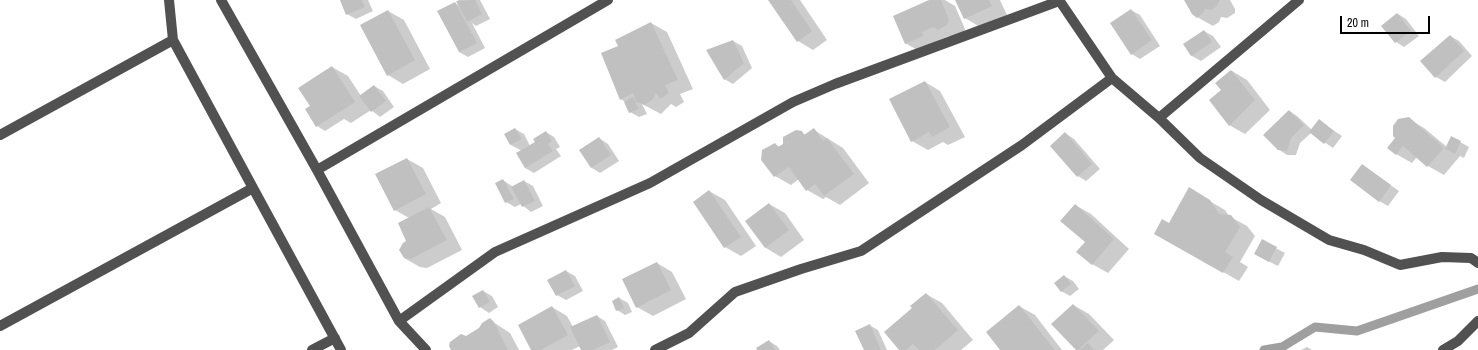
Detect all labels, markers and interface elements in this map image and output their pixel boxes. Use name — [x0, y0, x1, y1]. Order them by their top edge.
scale bar — [1342, 8, 1432, 34]
text: 20 m — [1347, 15, 1369, 31]

